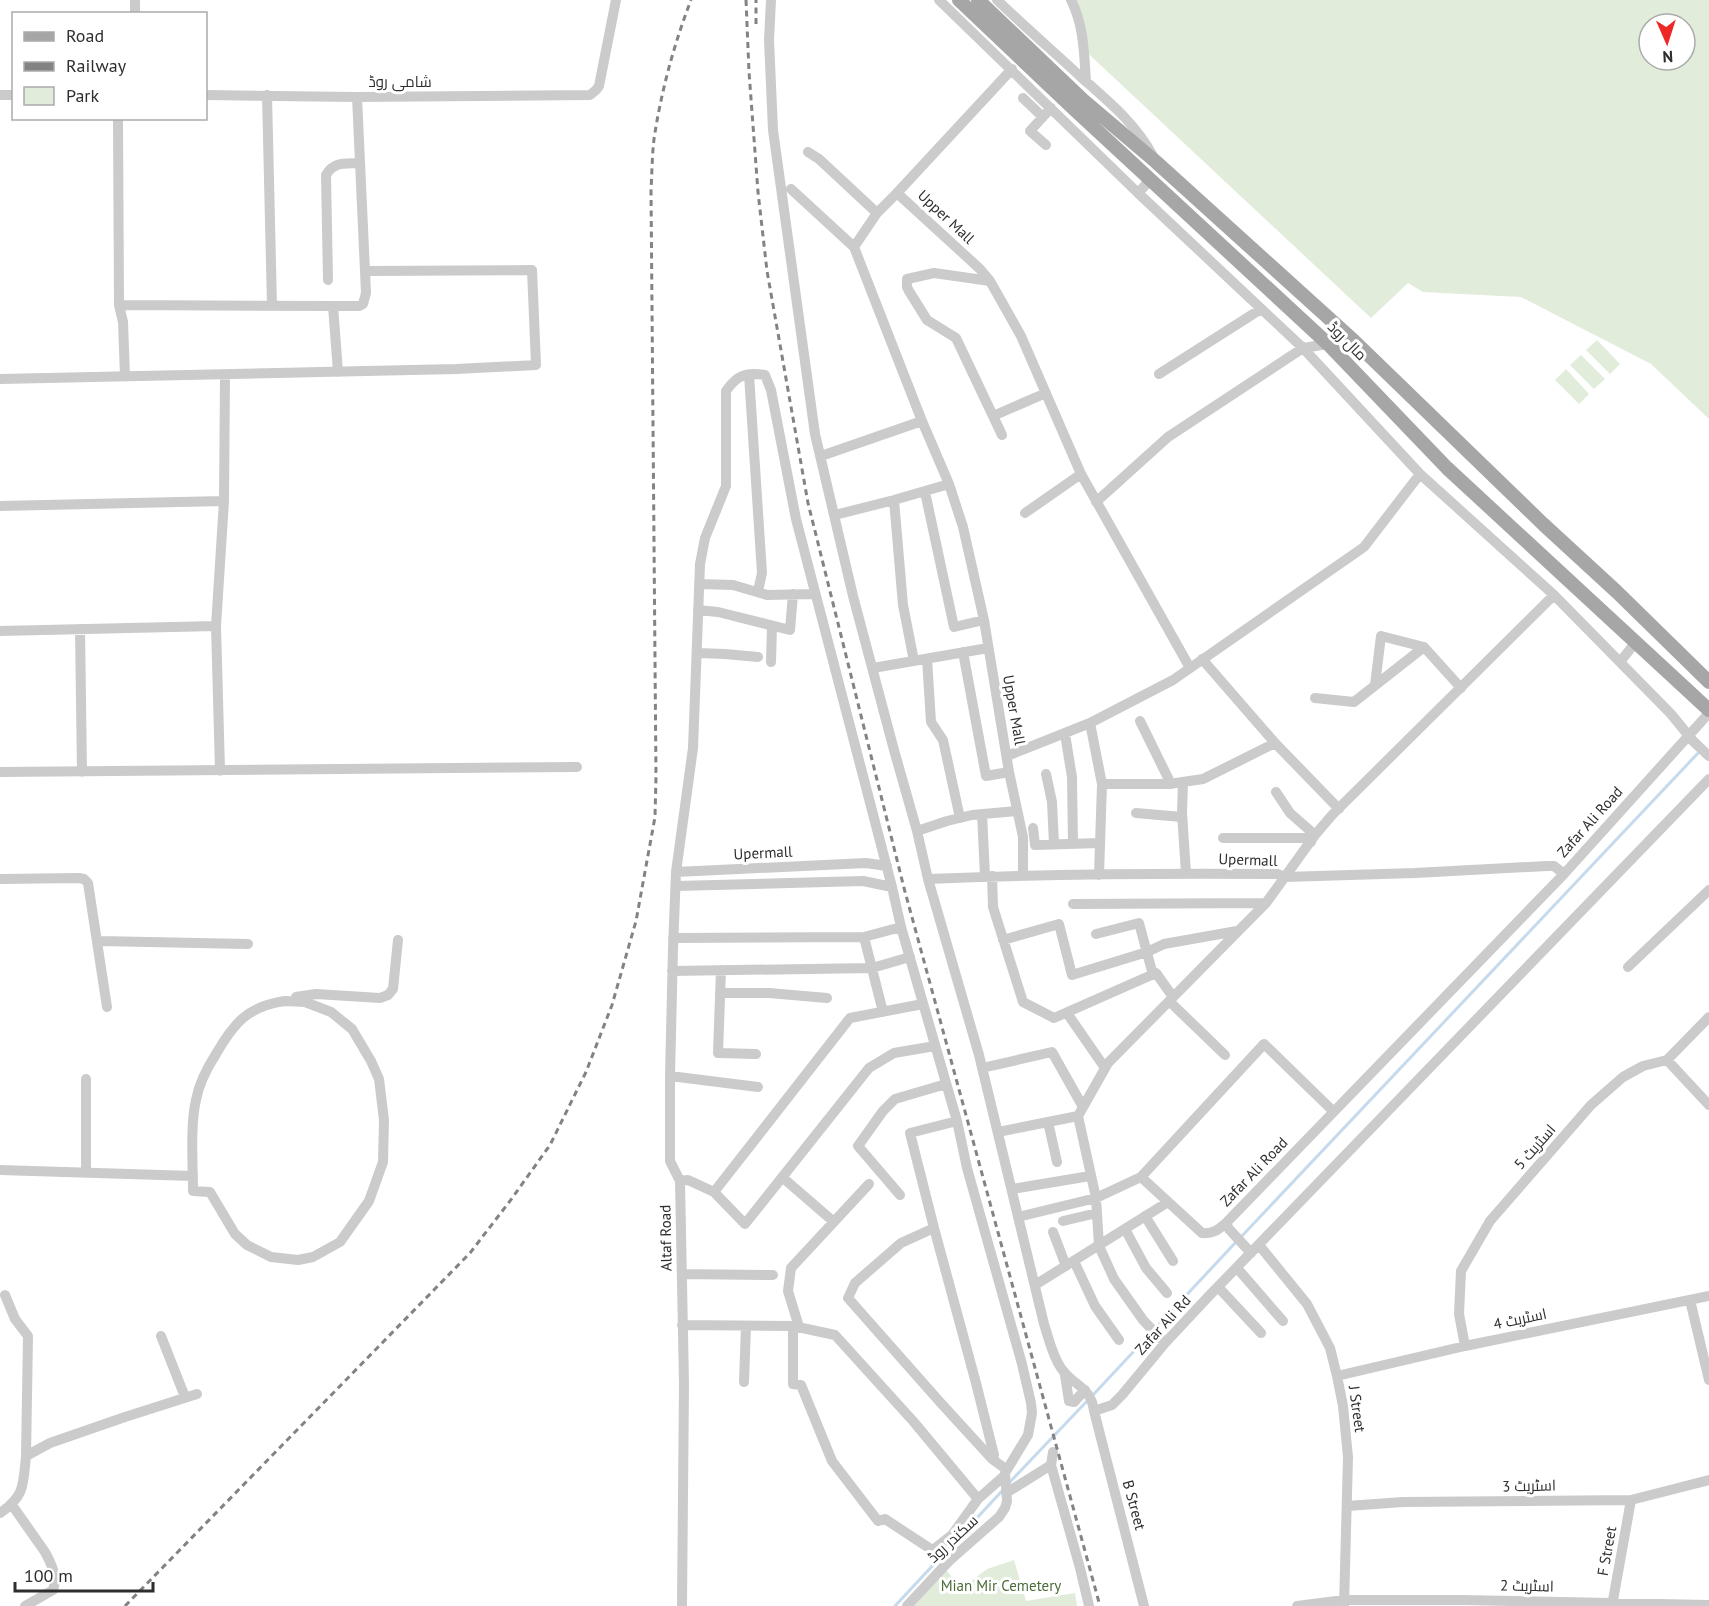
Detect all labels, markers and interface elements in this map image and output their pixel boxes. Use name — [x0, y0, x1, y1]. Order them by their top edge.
legend — [12, 12, 207, 120]
north arrow — [1637, 12, 1697, 72]
text: Road — [66, 24, 104, 47]
text: N — [1662, 47, 1674, 67]
text: Railway — [66, 54, 127, 77]
street label: شامی روڈ — [368, 72, 432, 92]
text: Park — [66, 84, 99, 107]
street label: Upper Mall — [914, 186, 979, 248]
street label: مال روڈ — [1324, 317, 1371, 364]
street label: Upper Mall — [999, 673, 1030, 747]
street label: Zafar Ali Road — [1553, 782, 1626, 861]
street label: Upermall — [733, 841, 794, 864]
street label: Upermall — [1218, 849, 1278, 870]
street label: اسٹریٹ 5 — [1510, 1120, 1559, 1173]
street label: Zafar Ali Road — [1216, 1133, 1291, 1210]
street label: Altaf Road — [655, 1205, 676, 1271]
street label: Zafar Ali Rd — [1131, 1291, 1195, 1359]
street label: اسٹریٹ 4 — [1492, 1304, 1548, 1333]
street label: J Street — [1345, 1384, 1370, 1433]
street label: اسٹریٹ 3 — [1502, 1476, 1556, 1495]
street label: B Street — [1119, 1478, 1150, 1532]
street label: سکندر روڈ — [923, 1511, 982, 1567]
street label: F Street — [1593, 1525, 1620, 1577]
scale bar — [15, 1555, 153, 1593]
text: 100 m — [24, 1564, 73, 1587]
park label: Mian Mir Cemetery — [941, 1576, 1061, 1595]
street label: اسٹریٹ 2 — [1500, 1576, 1554, 1595]

